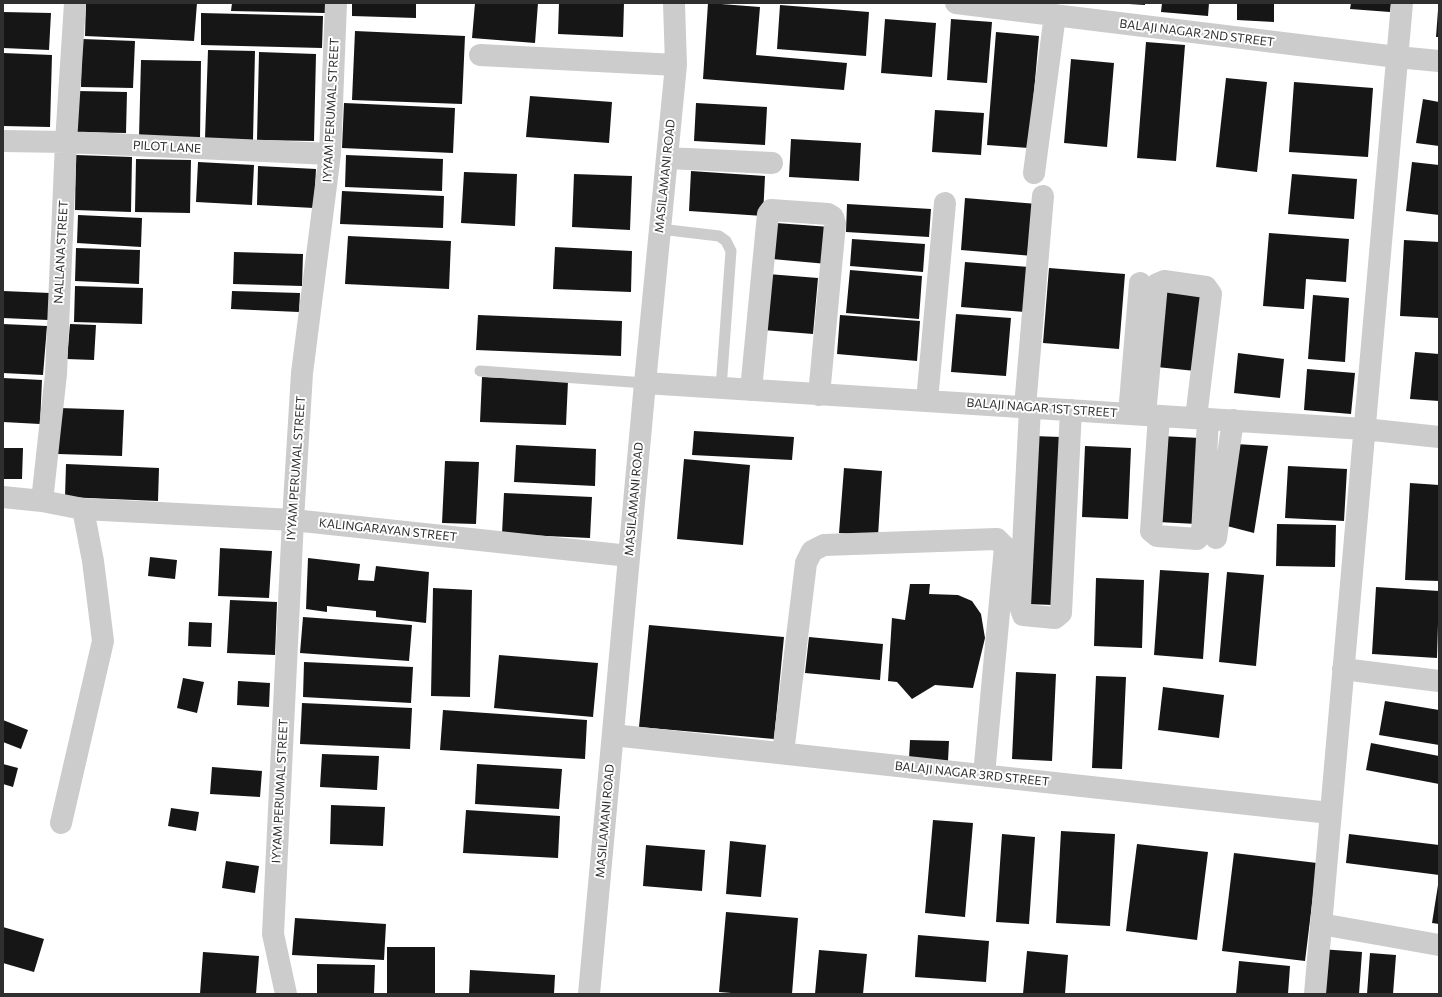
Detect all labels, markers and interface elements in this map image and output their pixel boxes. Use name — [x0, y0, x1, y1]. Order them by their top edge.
street label: BALAJI NAGAR 2ND STREET — [1119, 16, 1275, 50]
street label: IYYAM PERUMAL STREET — [320, 37, 342, 183]
street label: MASILAMANI ROAD — [652, 118, 678, 234]
street label: PILOT LANE — [133, 138, 201, 156]
street label: NALLANA STREET — [51, 200, 71, 304]
street label: IYYAM PERUMAL STREET — [284, 395, 308, 541]
street label: BALAJI NAGAR 1ST STREET — [966, 396, 1118, 420]
street label: MASILAMANI ROAD — [622, 441, 646, 557]
street label: KALINGARAYAN STREET — [318, 516, 458, 544]
street label: IYYAM PERUMAL STREET — [269, 718, 291, 864]
street label: BALAJI NAGAR 3RD STREET — [894, 759, 1050, 789]
street label: MASILAMANI ROAD — [593, 763, 617, 879]

